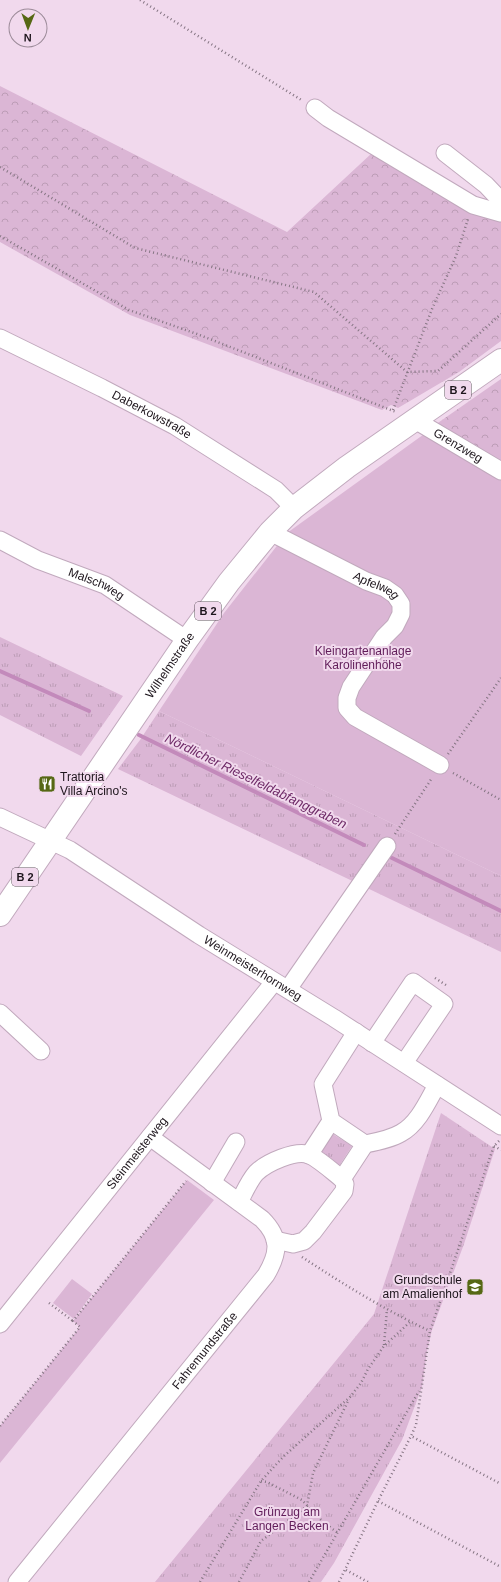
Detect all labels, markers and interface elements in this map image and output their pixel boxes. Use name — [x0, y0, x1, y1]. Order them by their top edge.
north arrow — [8, 8, 48, 48]
text: N — [24, 32, 32, 44]
road number: B 2 — [445, 381, 471, 399]
street label: Daberkowstraße — [110, 387, 194, 442]
street label: Grenzweg — [431, 426, 485, 465]
street label: Malschweg — [66, 565, 127, 603]
street label: Apfelweg — [351, 569, 403, 602]
road number: B 2 — [195, 602, 221, 620]
street label: Wilhelmstraße — [142, 629, 197, 701]
park label: Kleingartenanlage Karolinenhöhe — [315, 644, 412, 672]
water label: Nördlicher Rieselfeldabfanggraben — [163, 730, 349, 832]
place label: Trattoria Villa Arcino's — [60, 770, 127, 798]
restaurant icon: Trattoria Villa Arcino's — [37, 774, 57, 794]
road number: B 2 — [12, 868, 38, 886]
street label: Weinmeisterhornweg — [201, 933, 304, 1004]
street label: Steinmeisterweg — [104, 1114, 170, 1192]
place label: Grundschule am Amalienhof — [383, 1273, 463, 1301]
school or university icon: Grundschule am Amalienhof — [465, 1277, 485, 1297]
street label: Fahremundstraße — [169, 1309, 240, 1392]
park label: Grünzug am Langen Becken — [245, 1505, 329, 1533]

